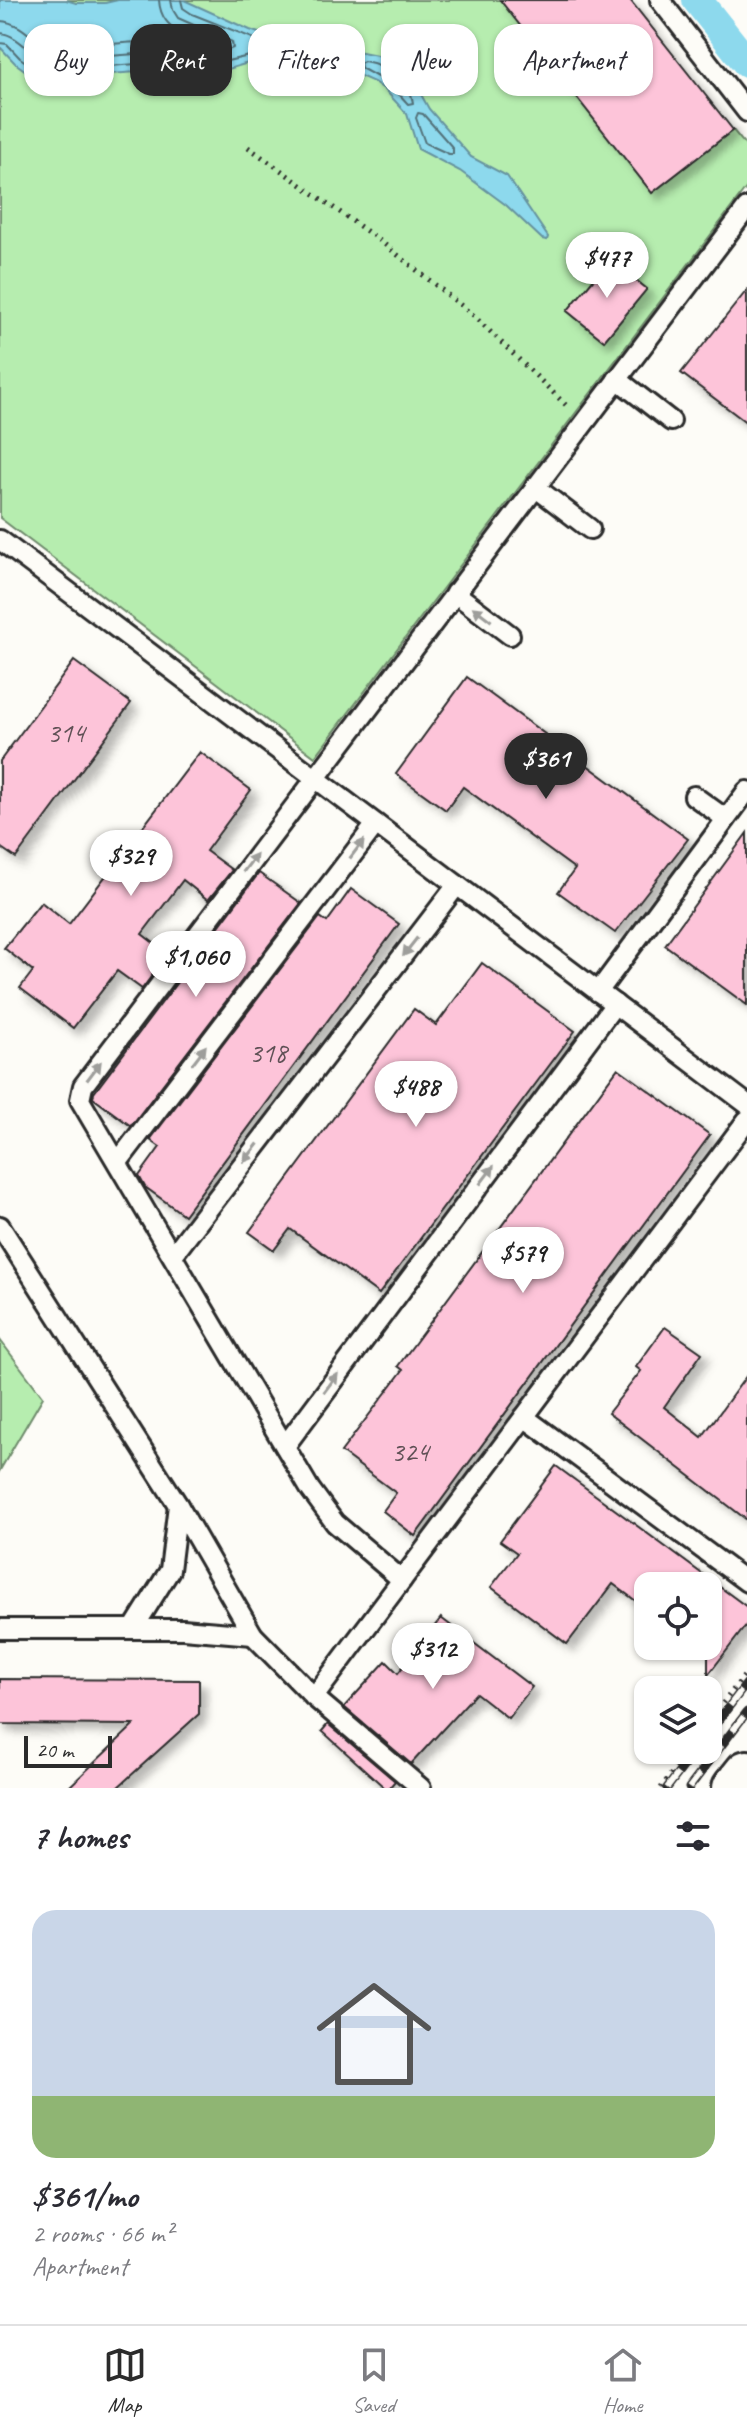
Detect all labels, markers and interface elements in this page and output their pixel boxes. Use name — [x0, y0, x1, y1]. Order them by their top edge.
chip: Buy — [24, 24, 114, 96]
chip: Rent — [130, 24, 232, 96]
chip: Filters — [248, 24, 365, 96]
chip: New — [381, 24, 478, 96]
chip: Apartment — [494, 24, 653, 96]
pin: $477 — [560, 232, 654, 300]
text: $477 — [584, 241, 630, 274]
one-way arrow — [472, 607, 492, 623]
house number: 314 — [47, 715, 87, 750]
pin: $361 — [499, 733, 593, 801]
text: $361 — [522, 742, 570, 775]
pin: $329 — [84, 830, 178, 898]
one-way arrow — [349, 838, 364, 859]
text: $329 — [108, 839, 154, 872]
one-way arrow — [242, 853, 258, 874]
pin: $1,060 — [131, 931, 261, 999]
one-way arrow — [402, 937, 418, 957]
text: $1,060 — [164, 940, 228, 973]
house number: 318 — [249, 1035, 289, 1070]
one-way arrow — [191, 1045, 207, 1066]
one-way arrow — [86, 1060, 102, 1082]
pin: $488 — [369, 1061, 463, 1129]
text: $488 — [393, 1070, 439, 1103]
one-way arrow — [243, 1143, 259, 1163]
one-way arrow — [479, 1164, 495, 1186]
pin: $579 — [476, 1227, 570, 1295]
text: $579 — [500, 1236, 546, 1269]
one-way arrow — [323, 1373, 339, 1393]
house number: 324 — [391, 1434, 431, 1469]
map controls — [634, 1572, 722, 1764]
button: locate — [634, 1572, 722, 1660]
pin: $312 — [386, 1623, 480, 1691]
text: $312 — [410, 1632, 456, 1665]
button: layers — [634, 1676, 722, 1764]
scale bar — [24, 1732, 112, 1768]
text: 20 m — [36, 1736, 73, 1764]
icon: filters — [671, 1814, 715, 1858]
text: 7 homes — [32, 1815, 128, 1858]
icon: home — [302, 1962, 446, 2106]
text: $361/mo — [32, 2174, 137, 2217]
text: 2 rooms · 66 m² — [32, 2217, 173, 2250]
text: Apartment — [32, 2250, 128, 2283]
tab: Map — [103, 2343, 147, 2419]
tab: Saved — [352, 2343, 396, 2419]
tab: Home — [601, 2343, 645, 2419]

